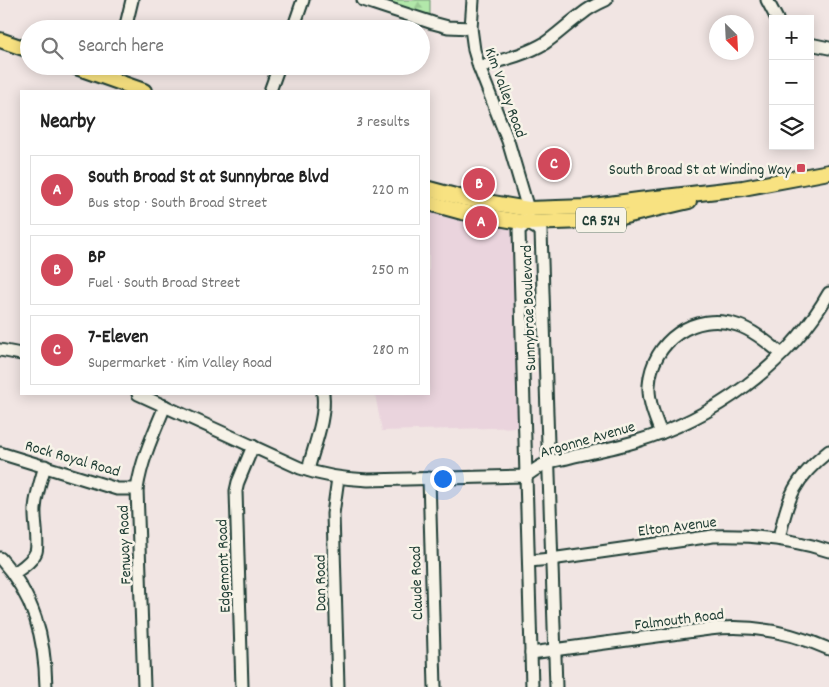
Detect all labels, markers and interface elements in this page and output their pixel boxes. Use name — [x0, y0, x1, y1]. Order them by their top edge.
north arrow — [709, 15, 754, 60]
map controls — [769, 15, 814, 150]
button: + — [769, 15, 814, 60]
search box — [20, 20, 430, 75]
icon: search — [38, 34, 66, 62]
text: Search here — [78, 34, 164, 61]
street label: Kim Valley Road — [478, 44, 532, 141]
button: − — [769, 60, 814, 105]
button: layers — [769, 105, 814, 150]
text: Nearby — [40, 108, 95, 138]
text: 3 results — [356, 111, 410, 134]
pin: C — [538, 145, 570, 183]
place label: South Broad St at Winding Way — [609, 159, 792, 182]
marker: South Broad St at Winding Way — [795, 162, 807, 174]
text: South Broad St at Sunnybrae Blvd — [88, 165, 329, 192]
pin: B — [463, 165, 495, 203]
text: A — [53, 179, 61, 202]
text: 220 m — [372, 179, 409, 202]
text: Bus stop · South Broad Street — [88, 192, 267, 215]
pin: A — [465, 203, 497, 241]
road number: CR 524 — [576, 208, 626, 232]
street label: Sunnybrae Boulevard — [516, 244, 543, 371]
text: BP — [88, 245, 106, 272]
text: B — [53, 259, 61, 282]
text: 250 m — [371, 259, 409, 282]
text: Fuel · South Broad Street — [88, 272, 240, 295]
text: 7-Eleven — [88, 325, 148, 352]
text: C — [53, 339, 61, 362]
text: 280 m — [372, 339, 409, 362]
text: Supermarket · Kim Valley Road — [88, 352, 272, 375]
street label: Argonne Avenue — [537, 416, 638, 465]
street label: Rock Royal Road — [22, 435, 123, 484]
your location — [430, 466, 456, 492]
street label: Fenway Road — [113, 505, 138, 585]
street label: Elton Avenue — [637, 511, 718, 544]
street label: Edgemont Road — [211, 519, 238, 613]
street label: Claude Road — [405, 545, 430, 620]
street label: Dan Road — [310, 554, 333, 612]
street label: Falmouth Road — [633, 604, 726, 637]

